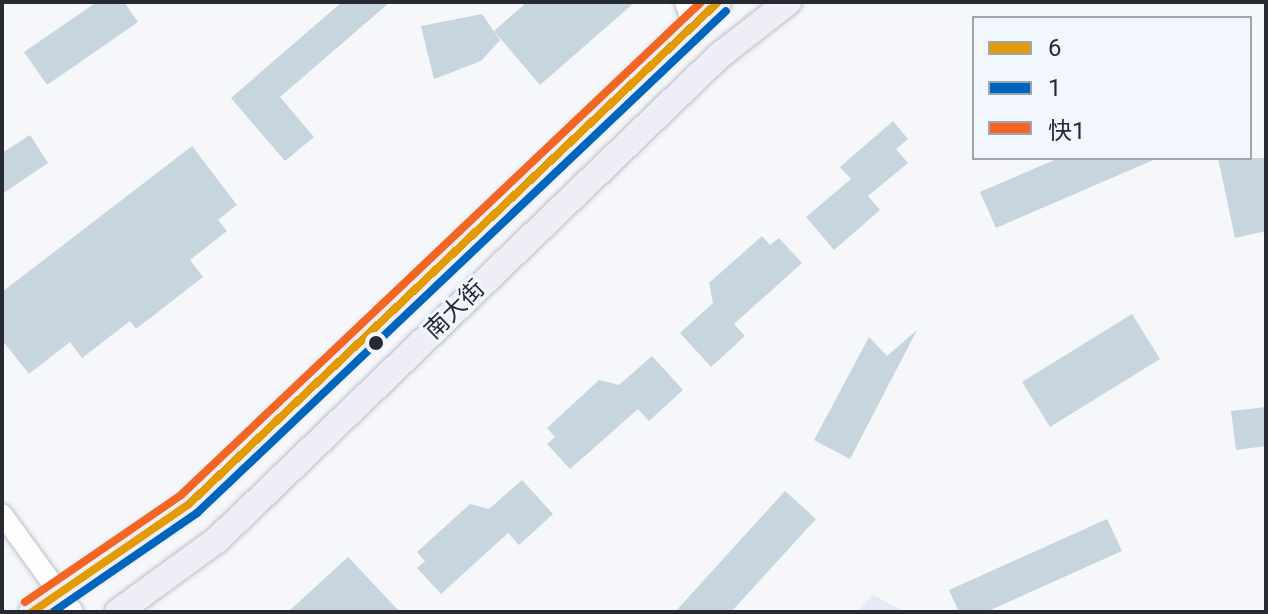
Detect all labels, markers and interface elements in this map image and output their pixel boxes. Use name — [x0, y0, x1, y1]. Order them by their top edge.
legend — [972, 16, 1252, 160]
text: 6 — [1048, 34, 1062, 62]
text: 1 — [1048, 74, 1062, 102]
text: 快1 — [1048, 117, 1086, 145]
street label: 南大街 — [419, 275, 491, 345]
unlabelled marker — [368, 335, 384, 351]

